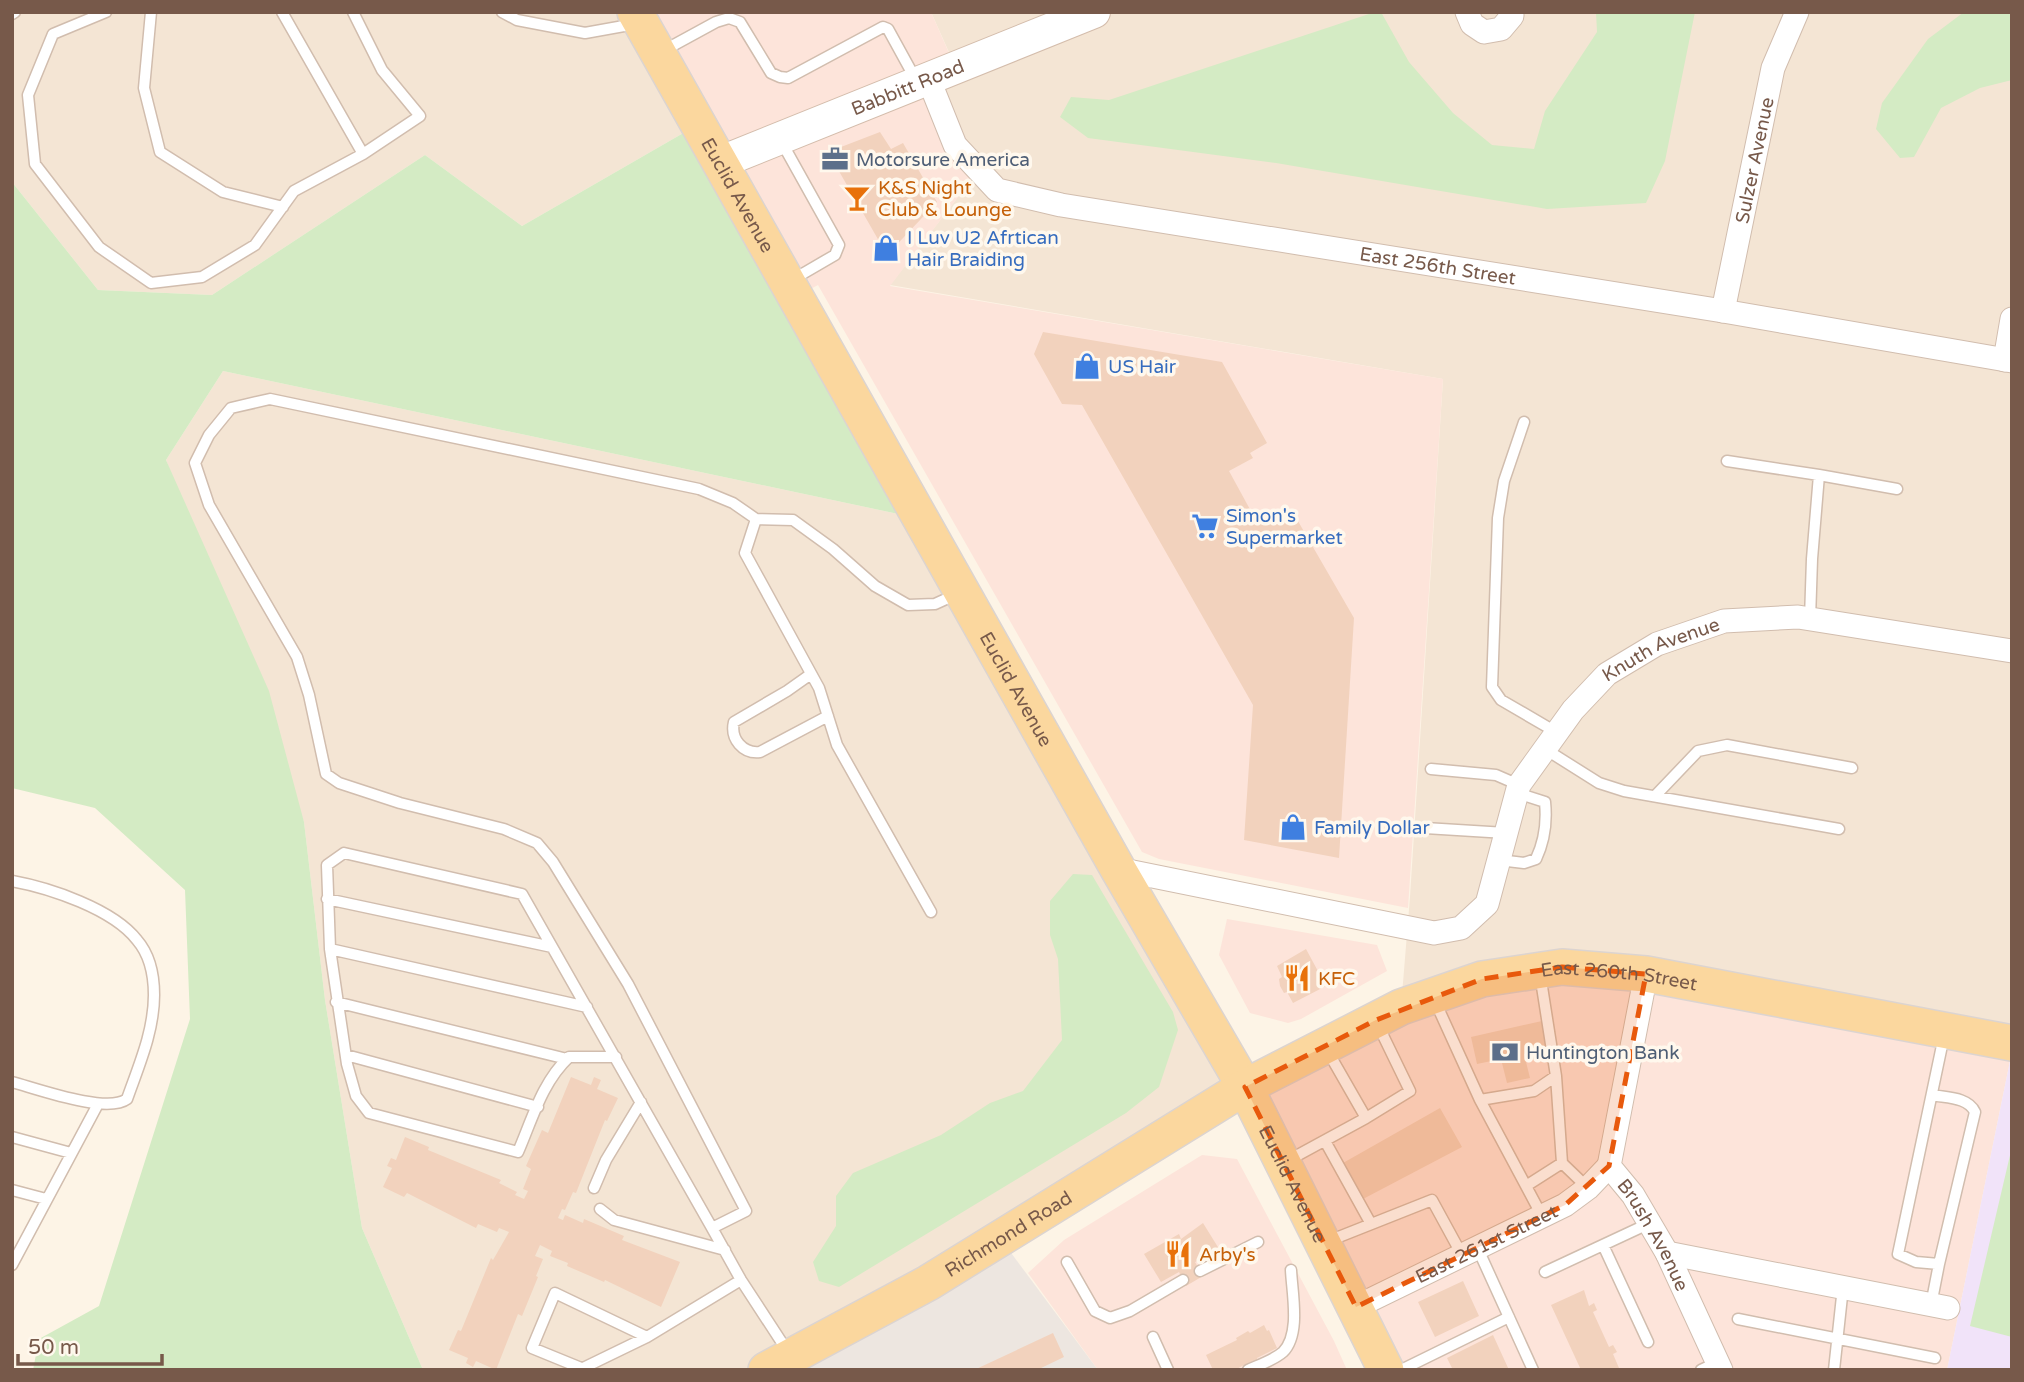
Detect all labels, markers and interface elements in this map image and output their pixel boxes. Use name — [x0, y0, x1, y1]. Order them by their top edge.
street label: Babbitt Road — [848, 55, 968, 120]
street label: Sulzer Avenue — [1731, 95, 1779, 225]
street label: Euclid Avenue — [696, 134, 778, 257]
office icon: Motorsure America — [820, 144, 850, 174]
place label: Motorsure America — [856, 149, 1030, 171]
place label: K&S Night Club & Lounge — [878, 177, 1012, 221]
bar icon: K&S Night Club & Lounge — [842, 183, 872, 213]
place label: I Luv U2 Afrtican Hair Braiding — [907, 227, 1059, 271]
shop icon: I Luv U2 Afrtican Hair Braiding — [871, 233, 901, 263]
street label: East 256th Street — [1358, 243, 1517, 290]
shop icon: US Hair — [1072, 351, 1102, 381]
place label: US Hair — [1108, 356, 1177, 378]
place label: Simon's Supermarket — [1226, 505, 1343, 549]
supermarket icon: Simon's Supermarket — [1190, 511, 1220, 541]
street label: Knuth Avenue — [1598, 613, 1722, 686]
street label: Euclid Avenue — [975, 628, 1057, 751]
shop icon: Family Dollar — [1278, 812, 1308, 842]
place label: Family Dollar — [1314, 817, 1430, 839]
street label: East 260th Street — [1539, 957, 1699, 995]
restaurant icon: KFC — [1282, 963, 1312, 993]
place label: KFC — [1318, 968, 1355, 990]
bank icon: Huntington Bank — [1490, 1037, 1520, 1067]
place label: Huntington Bank — [1526, 1042, 1680, 1064]
street label: Euclid Avenue — [1254, 1122, 1331, 1246]
street label: Brush Avenue — [1612, 1175, 1693, 1295]
street label: Richmond Road — [941, 1187, 1076, 1282]
street label: East 261st Street — [1412, 1200, 1561, 1288]
restaurant icon: Arby's — [1163, 1239, 1193, 1269]
place label: Arby's — [1199, 1244, 1256, 1266]
scale bar — [18, 1322, 161, 1366]
text: 50 m — [28, 1335, 79, 1360]

